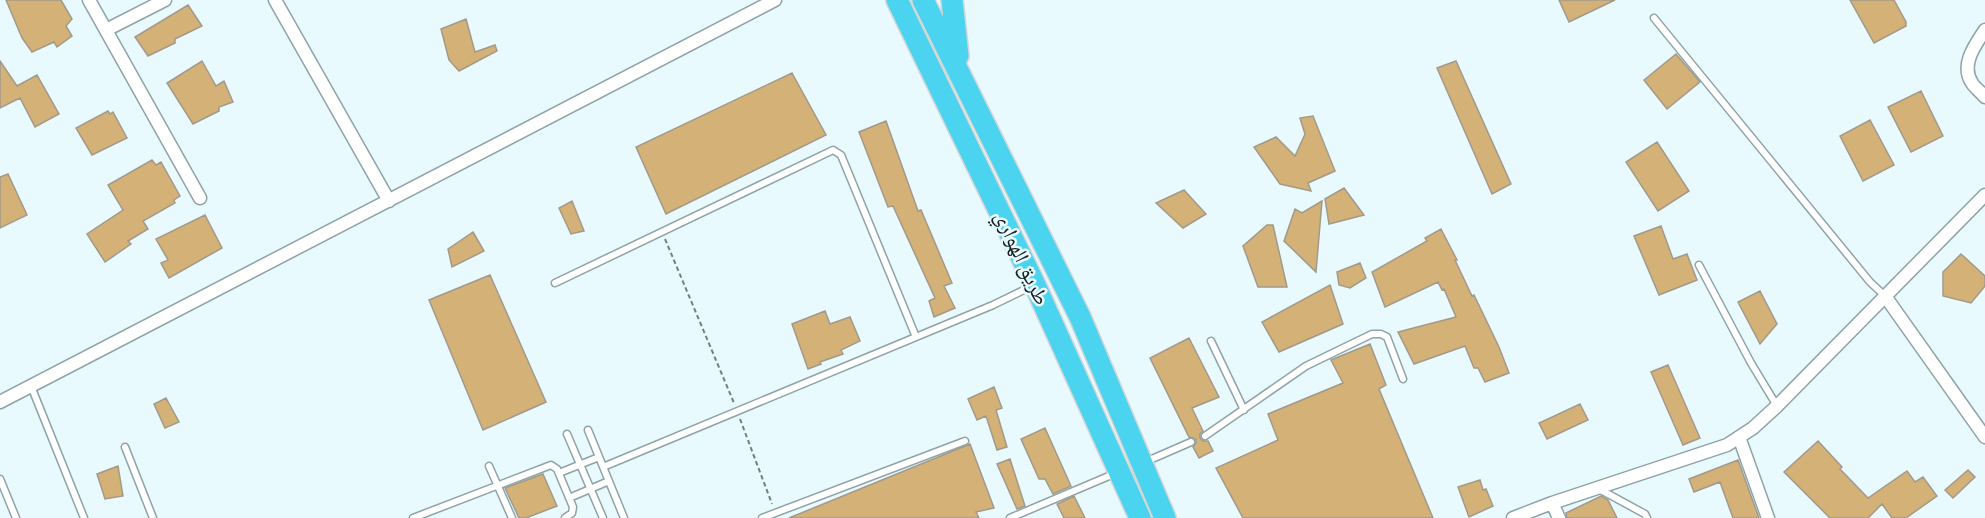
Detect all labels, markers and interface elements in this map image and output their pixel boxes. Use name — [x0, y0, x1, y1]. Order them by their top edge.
street label: طريق الهواري — [986, 205, 1060, 310]

